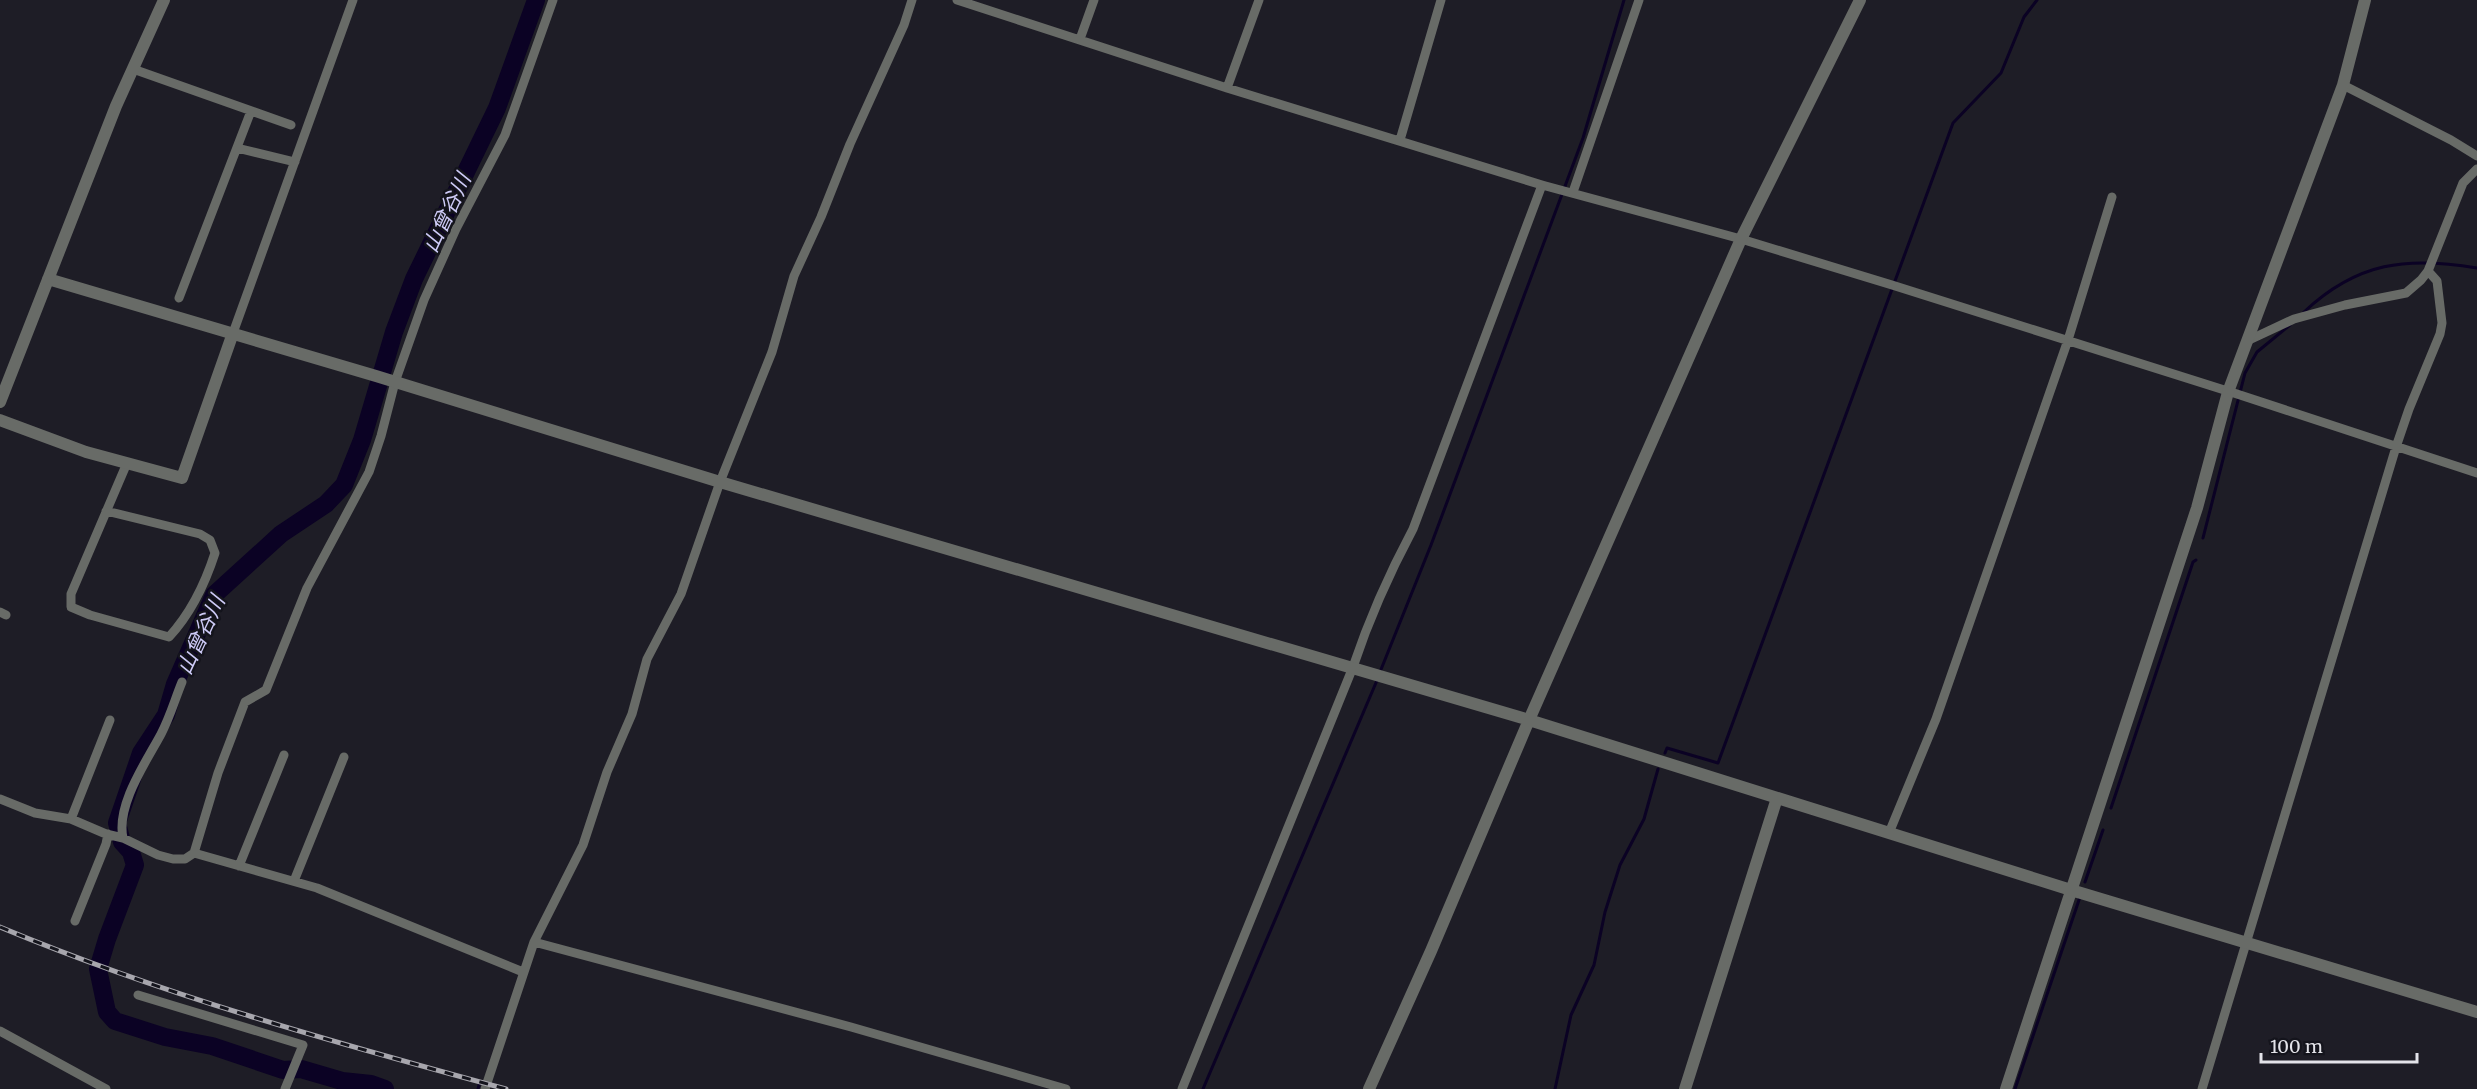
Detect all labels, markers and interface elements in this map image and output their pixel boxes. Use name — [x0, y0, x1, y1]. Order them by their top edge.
water label: 山曾谷川 — [417, 167, 477, 257]
water label: 山曾谷川 — [171, 589, 231, 679]
scale bar — [2261, 1026, 2417, 1064]
text: 100 m — [2270, 1035, 2323, 1058]

